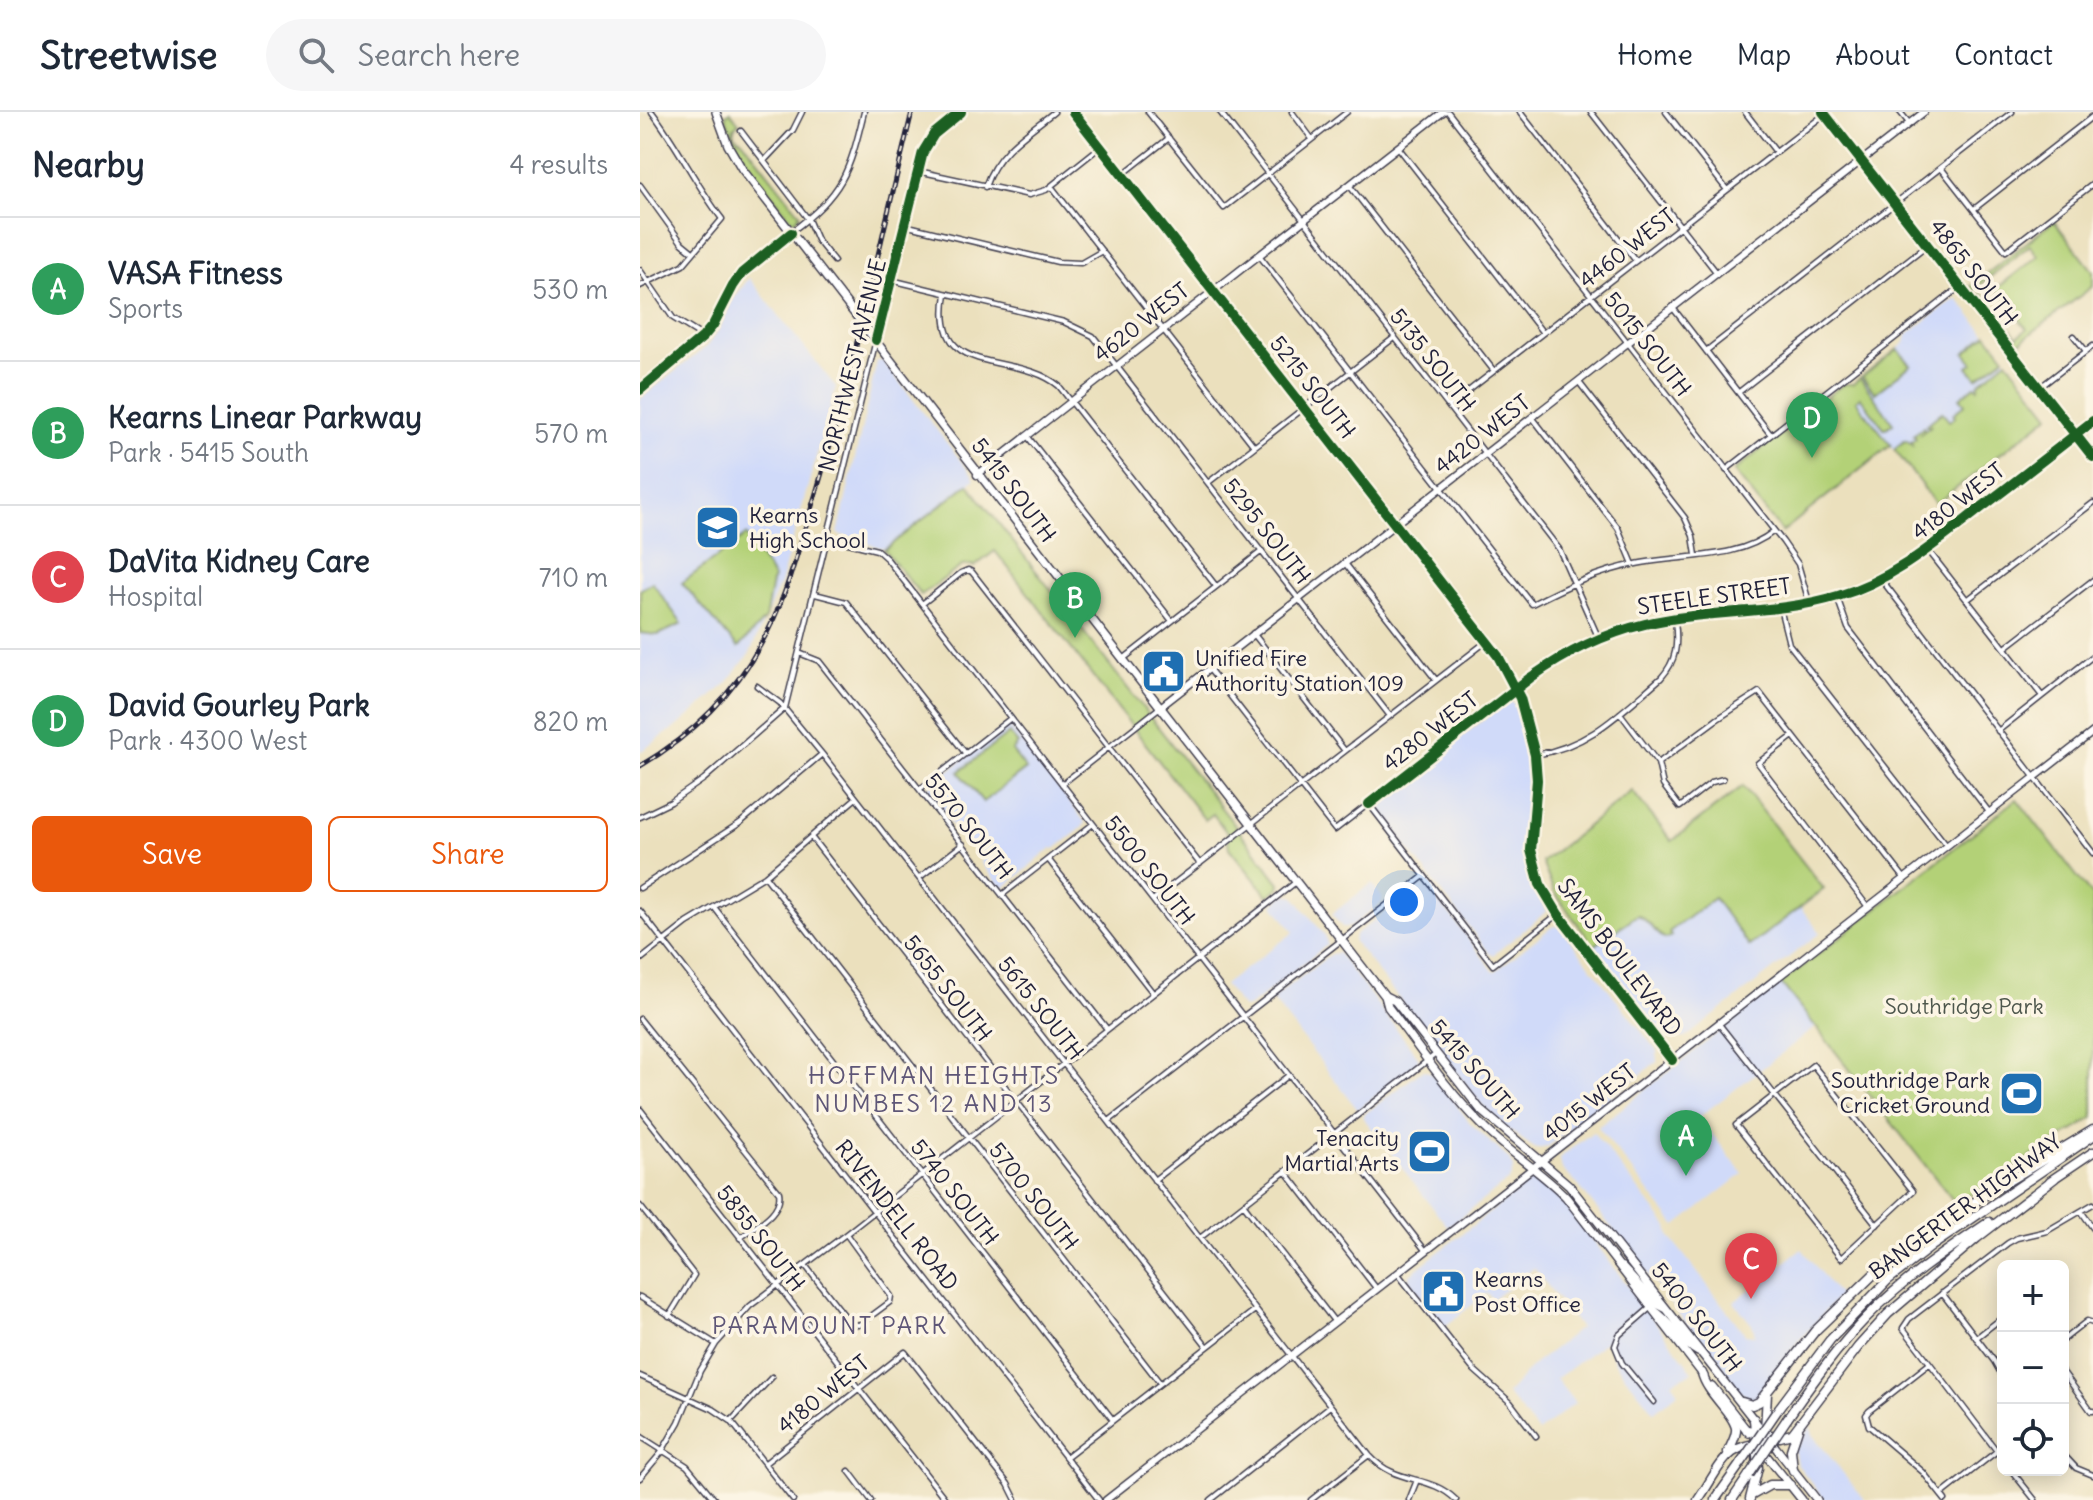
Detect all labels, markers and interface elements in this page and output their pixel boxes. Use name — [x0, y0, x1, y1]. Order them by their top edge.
search box — [266, 19, 826, 91]
text: Streetwise — [40, 32, 218, 79]
icon: search — [294, 33, 338, 77]
text: Search here — [358, 36, 520, 74]
text: Home — [1617, 37, 1693, 73]
text: Map — [1737, 37, 1791, 73]
text: About — [1835, 37, 1910, 73]
text: Contact — [1954, 37, 2053, 73]
text: Nearby — [32, 143, 145, 186]
text: 4 results — [510, 148, 608, 181]
street label: 4460 WEST — [1573, 202, 1681, 294]
street label: 4865 SOUTH — [1924, 213, 2024, 331]
text: VASA Fitness — [108, 254, 283, 292]
street label: NORTHWEST AVENUE — [812, 256, 892, 474]
text: A — [50, 273, 66, 306]
text: 530 m — [532, 273, 608, 306]
street label: 4620 WEST — [1088, 276, 1194, 368]
street label: 5015 SOUTH — [1598, 286, 1698, 402]
text: Sports — [108, 292, 183, 325]
street label: 5135 SOUTH — [1384, 303, 1482, 417]
street label: 5215 SOUTH — [1264, 330, 1362, 444]
street label: 4420 WEST — [1429, 388, 1535, 480]
pin: D — [1786, 392, 1838, 458]
text: Kearns Linear Parkway — [108, 398, 422, 436]
text: B — [49, 417, 67, 450]
text: 570 m — [534, 417, 608, 450]
street label: 5415 SOUTH — [966, 432, 1062, 548]
text: Park · 5415 South — [108, 436, 309, 469]
street label: 4180 WEST — [1906, 456, 2010, 546]
street label: 5295 SOUTH — [1217, 472, 1317, 590]
place label: Kearns High School — [749, 501, 866, 554]
school or university icon: Kearns High School — [694, 504, 742, 552]
text: DaVita Kidney Care — [108, 542, 370, 580]
text: C — [49, 561, 67, 594]
text: 710 m — [539, 561, 608, 594]
street label: STEELE STREET — [1635, 571, 1793, 621]
pin: B — [1049, 572, 1101, 638]
text: Hospital — [108, 580, 203, 613]
place label: Unified Fire Authority Station 109 — [1195, 644, 1404, 697]
public building icon: Unified Fire Authority Station 109 — [1140, 647, 1188, 695]
street label: 4280 WEST — [1377, 685, 1483, 777]
text: David Gourley Park — [108, 686, 370, 724]
text: D — [49, 705, 67, 738]
text: 820 m — [533, 705, 608, 738]
text: Park · 4300 West — [108, 724, 307, 757]
street label: 5570 SOUTH — [919, 767, 1019, 885]
street label: 5500 SOUTH — [1099, 810, 1201, 930]
button: Save — [32, 816, 312, 892]
button: Share — [328, 816, 608, 892]
street label: SAMS BOULEVARD — [1552, 873, 1688, 1041]
your location — [1384, 882, 1424, 922]
street label: 5655 SOUTH — [898, 929, 998, 1047]
street label: 5615 SOUTH — [992, 951, 1090, 1065]
park label: Southridge Park — [1884, 992, 2044, 1020]
street label: 5415 SOUTH — [1424, 1013, 1526, 1125]
street label: 4015 WEST — [1537, 1057, 1641, 1147]
district label: HOFFMAN HEIGHTS NUMBES 12 AND 13 — [808, 1060, 1060, 1118]
place label: Southridge Park Cricket Ground — [1831, 1066, 1990, 1119]
sports icon: Southridge Park Cricket Ground — [1997, 1069, 2045, 1117]
pin: A — [1660, 1110, 1712, 1176]
place label: Tenacity Martial Arts — [1284, 1124, 1399, 1177]
sports icon: Tenacity Martial Arts — [1406, 1127, 1454, 1175]
street label: BANGERTER HIGHWAY — [1863, 1127, 2067, 1285]
street label: 5740 SOUTH — [905, 1133, 1005, 1251]
street label: RIVENDELL ROAD — [829, 1134, 965, 1296]
street label: 5700 SOUTH — [983, 1136, 1085, 1256]
street label: 5855 SOUTH — [711, 1179, 811, 1297]
pin: C — [1725, 1233, 1777, 1299]
street label: 5400 SOUTH — [1646, 1257, 1748, 1377]
map controls — [1997, 1260, 2069, 1476]
button: + — [1997, 1260, 2069, 1332]
place label: Kearns Post Office — [1474, 1265, 1581, 1318]
public building icon: Kearns Post Office — [1419, 1268, 1467, 1316]
district label: PARAMOUNT PARK — [712, 1310, 948, 1340]
button: − — [1997, 1332, 2069, 1404]
street label: 4180 WEST — [771, 1348, 875, 1440]
button: locate — [1997, 1404, 2069, 1476]

